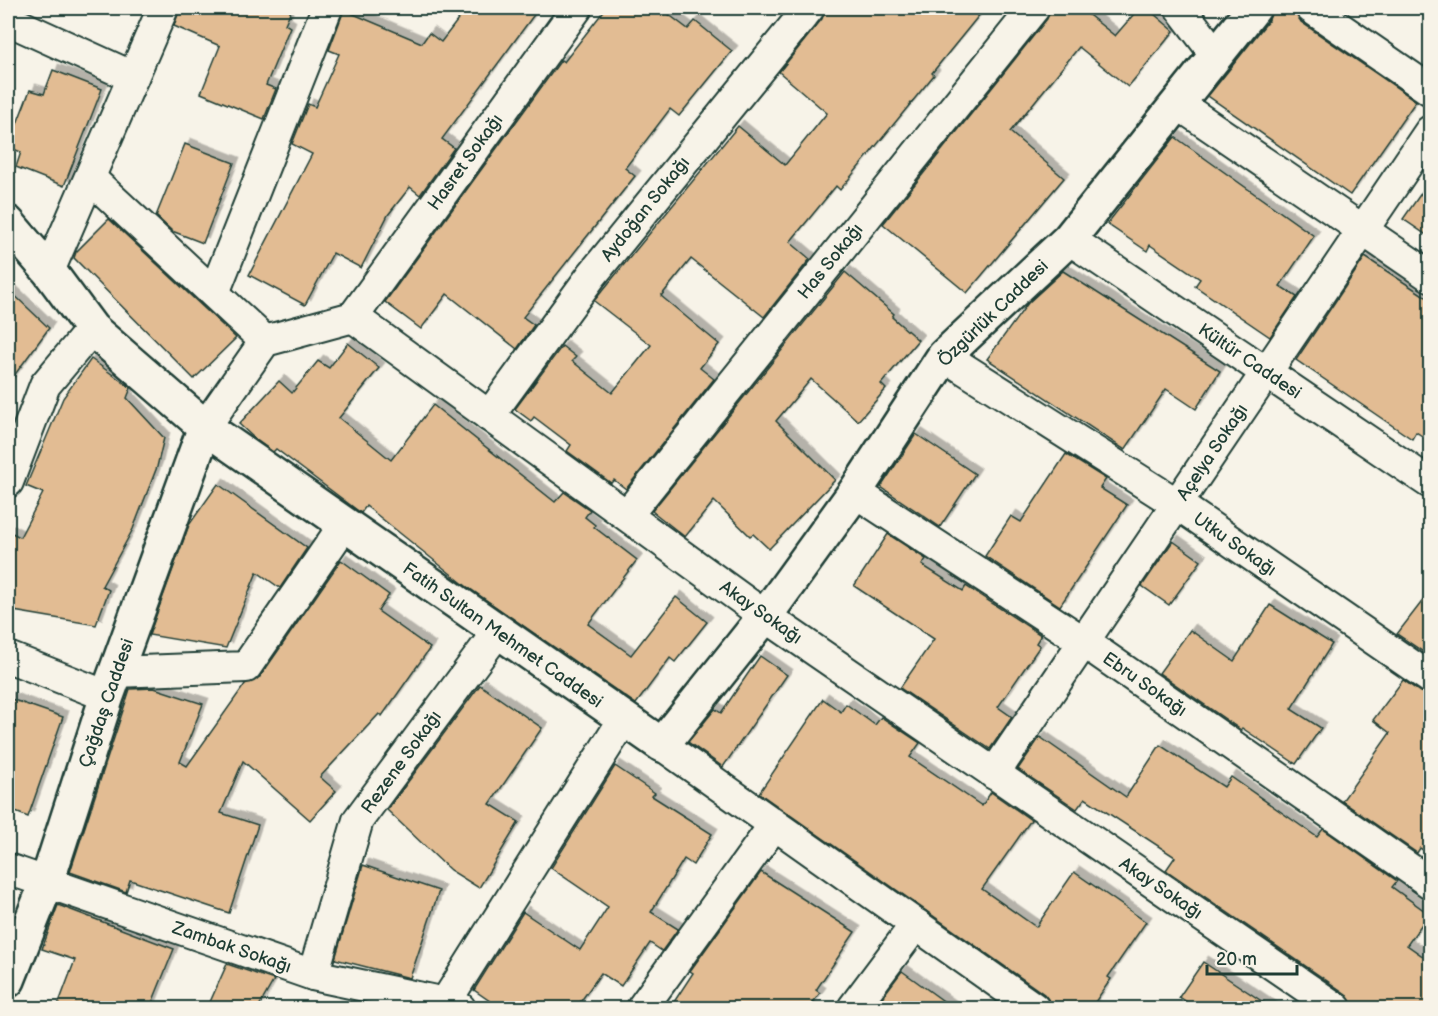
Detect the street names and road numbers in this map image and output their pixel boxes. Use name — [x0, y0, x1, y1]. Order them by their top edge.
street label: Hasret Sokağı — [424, 110, 507, 214]
street label: Aydoğan Sokağı — [597, 153, 694, 266]
street label: Has Sokağı — [794, 219, 867, 303]
street label: Özgürlük Caddesi — [933, 255, 1053, 371]
street label: Kültür Caddesi — [1194, 319, 1305, 404]
street label: Açelya Sokağı — [1172, 400, 1252, 504]
street label: Utku Sokağı — [1189, 508, 1280, 581]
street label: Fatih Sultan Mehmet Caddesi — [399, 558, 607, 713]
street label: Akay Sokağı — [716, 576, 806, 648]
street label: Çağdaş Caddesi — [75, 636, 138, 770]
street label: Ebru Sokağı — [1099, 648, 1191, 721]
street label: Rezene Sokağı — [357, 707, 446, 818]
street label: Akay Sokağı — [1115, 853, 1206, 924]
street label: Zambak Sokağı — [169, 917, 294, 978]

